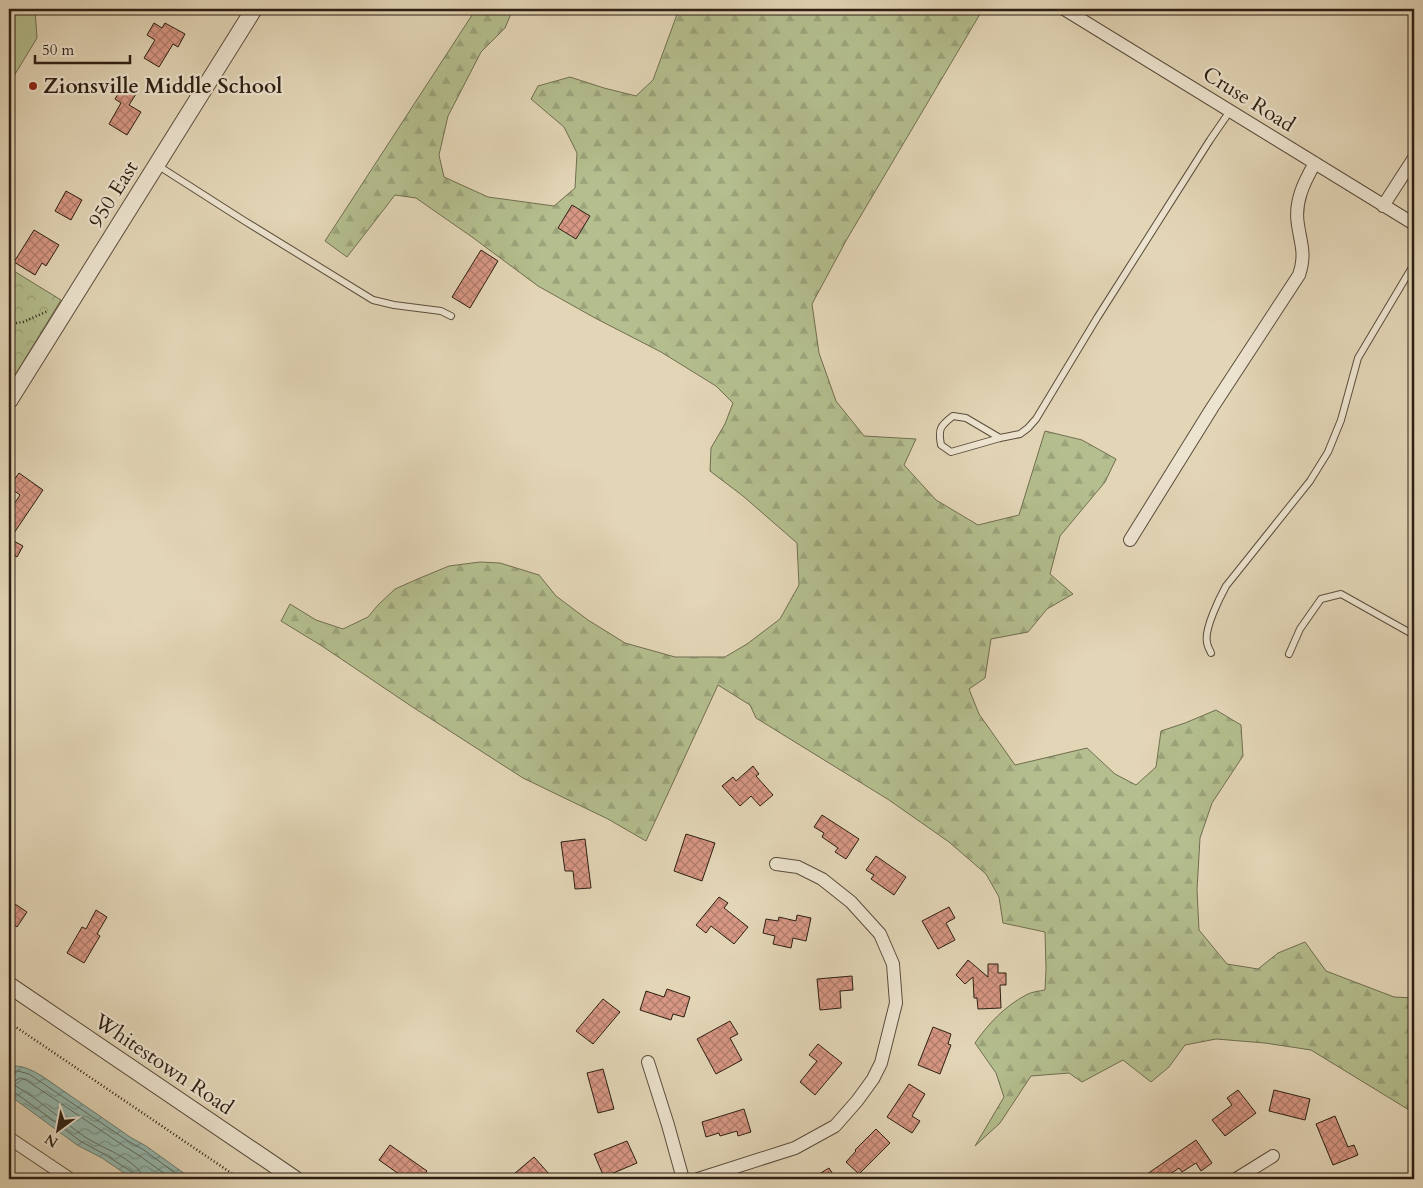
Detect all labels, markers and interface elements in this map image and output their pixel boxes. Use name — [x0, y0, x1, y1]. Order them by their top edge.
scale bar — [35, 32, 130, 64]
text: 50 m — [42, 40, 74, 60]
street label: Cruse Road — [1197, 60, 1300, 139]
place label: Zionsville Middle School — [43, 72, 282, 101]
marker: Zionsville Middle School — [27, 80, 39, 92]
street label: 950 East — [82, 155, 145, 233]
street label: Whitestown Road — [87, 1006, 239, 1122]
north arrow — [32, 1106, 82, 1156]
text: N — [41, 1129, 62, 1152]

